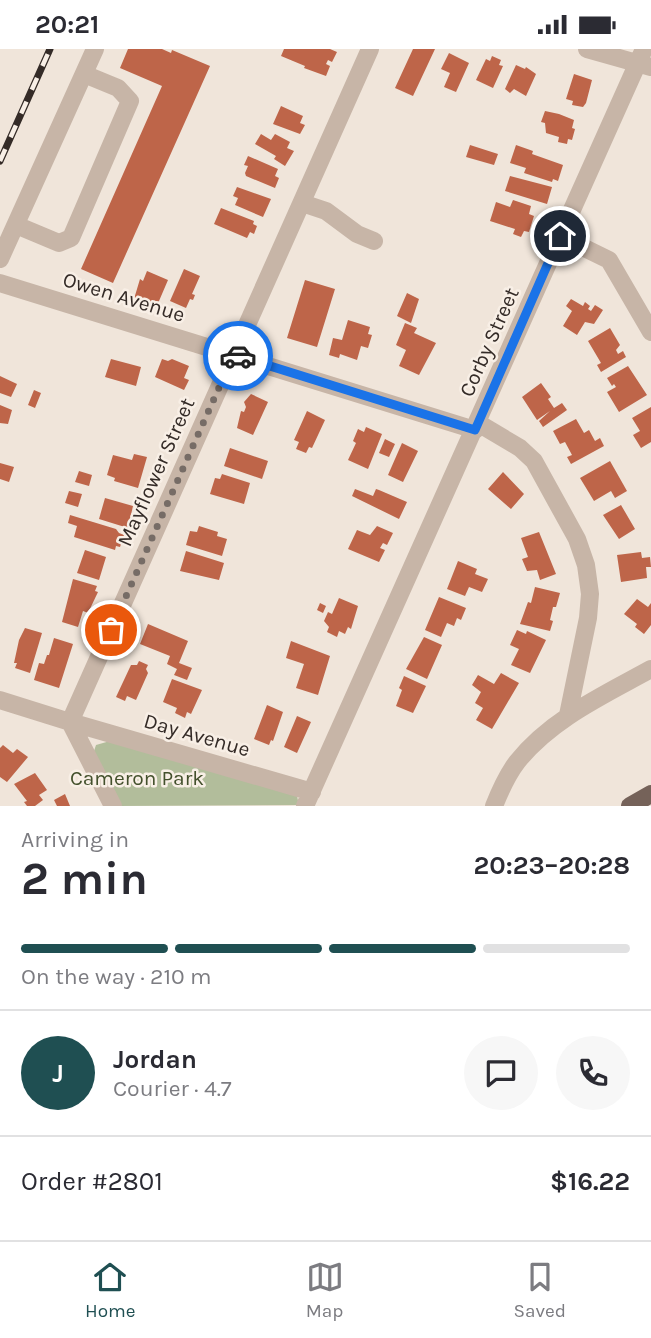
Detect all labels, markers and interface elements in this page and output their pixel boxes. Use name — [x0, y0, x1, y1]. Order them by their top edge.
text: 20:21 — [35, 9, 99, 40]
pin — [530, 206, 590, 266]
icon: home — [541, 217, 579, 255]
street label: Owen Avenue — [60, 267, 188, 327]
street label: Corby Street — [454, 284, 524, 400]
courier — [203, 321, 273, 391]
icon: car — [219, 337, 257, 375]
street label: Mayflower Street — [113, 394, 200, 550]
pin — [81, 600, 141, 660]
icon: bag — [92, 611, 130, 649]
street label: Day Avenue — [141, 708, 253, 762]
park label: Cameron Park — [70, 766, 204, 790]
text: Arriving in — [21, 826, 129, 853]
text: 20:23–20:28 — [474, 850, 630, 881]
text: 2 min — [21, 852, 148, 906]
text: On the way · 210 m — [21, 963, 212, 990]
button: chat — [464, 1036, 538, 1110]
button: phone — [556, 1036, 630, 1110]
text: Jordan — [113, 1044, 197, 1075]
text: J — [52, 1058, 64, 1089]
text: Courier · 4.7 — [113, 1075, 232, 1102]
text: Order #2801 — [21, 1166, 163, 1197]
text: $16.22 — [550, 1166, 630, 1197]
tab: Home — [85, 1258, 136, 1322]
tab: Map — [306, 1258, 344, 1322]
tab: Saved — [514, 1258, 566, 1322]

